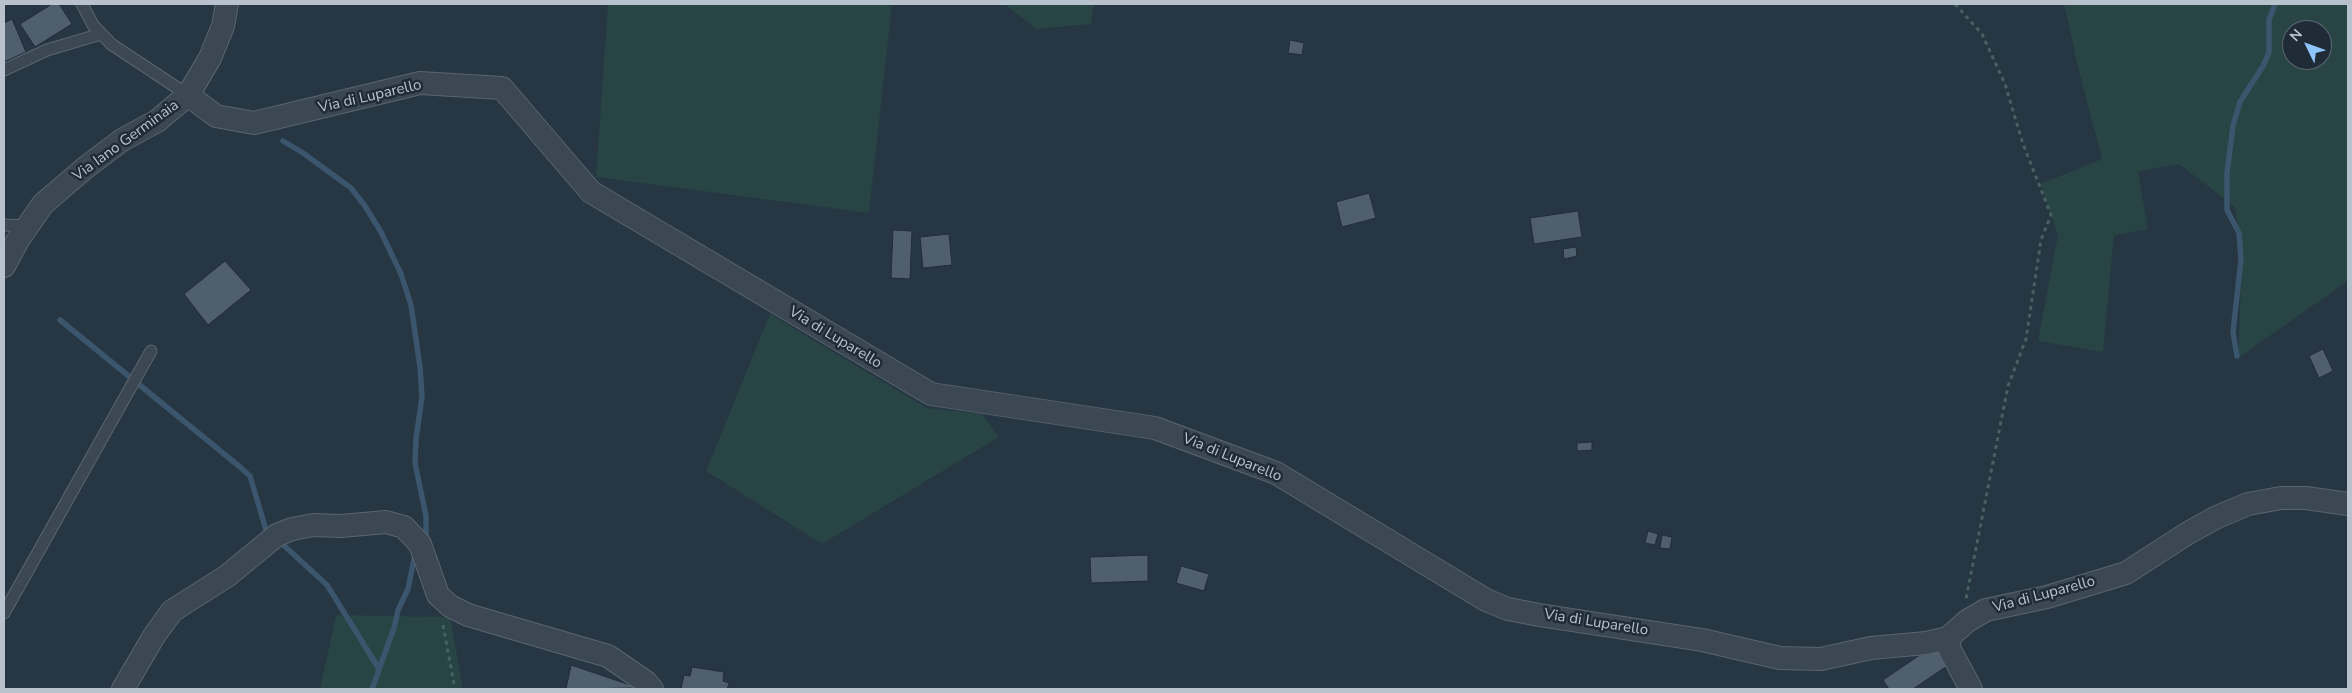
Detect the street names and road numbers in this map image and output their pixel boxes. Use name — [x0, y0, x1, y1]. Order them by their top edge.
street label: Via di Luparello — [317, 76, 423, 118]
street label: Via Iano Germinaia — [70, 97, 182, 185]
street label: Via di Luparello — [785, 303, 885, 373]
street label: Via di Luparello — [1180, 430, 1284, 486]
street label: Via di Luparello — [1991, 573, 2097, 617]
street label: Via di Luparello — [1543, 606, 1649, 640]

